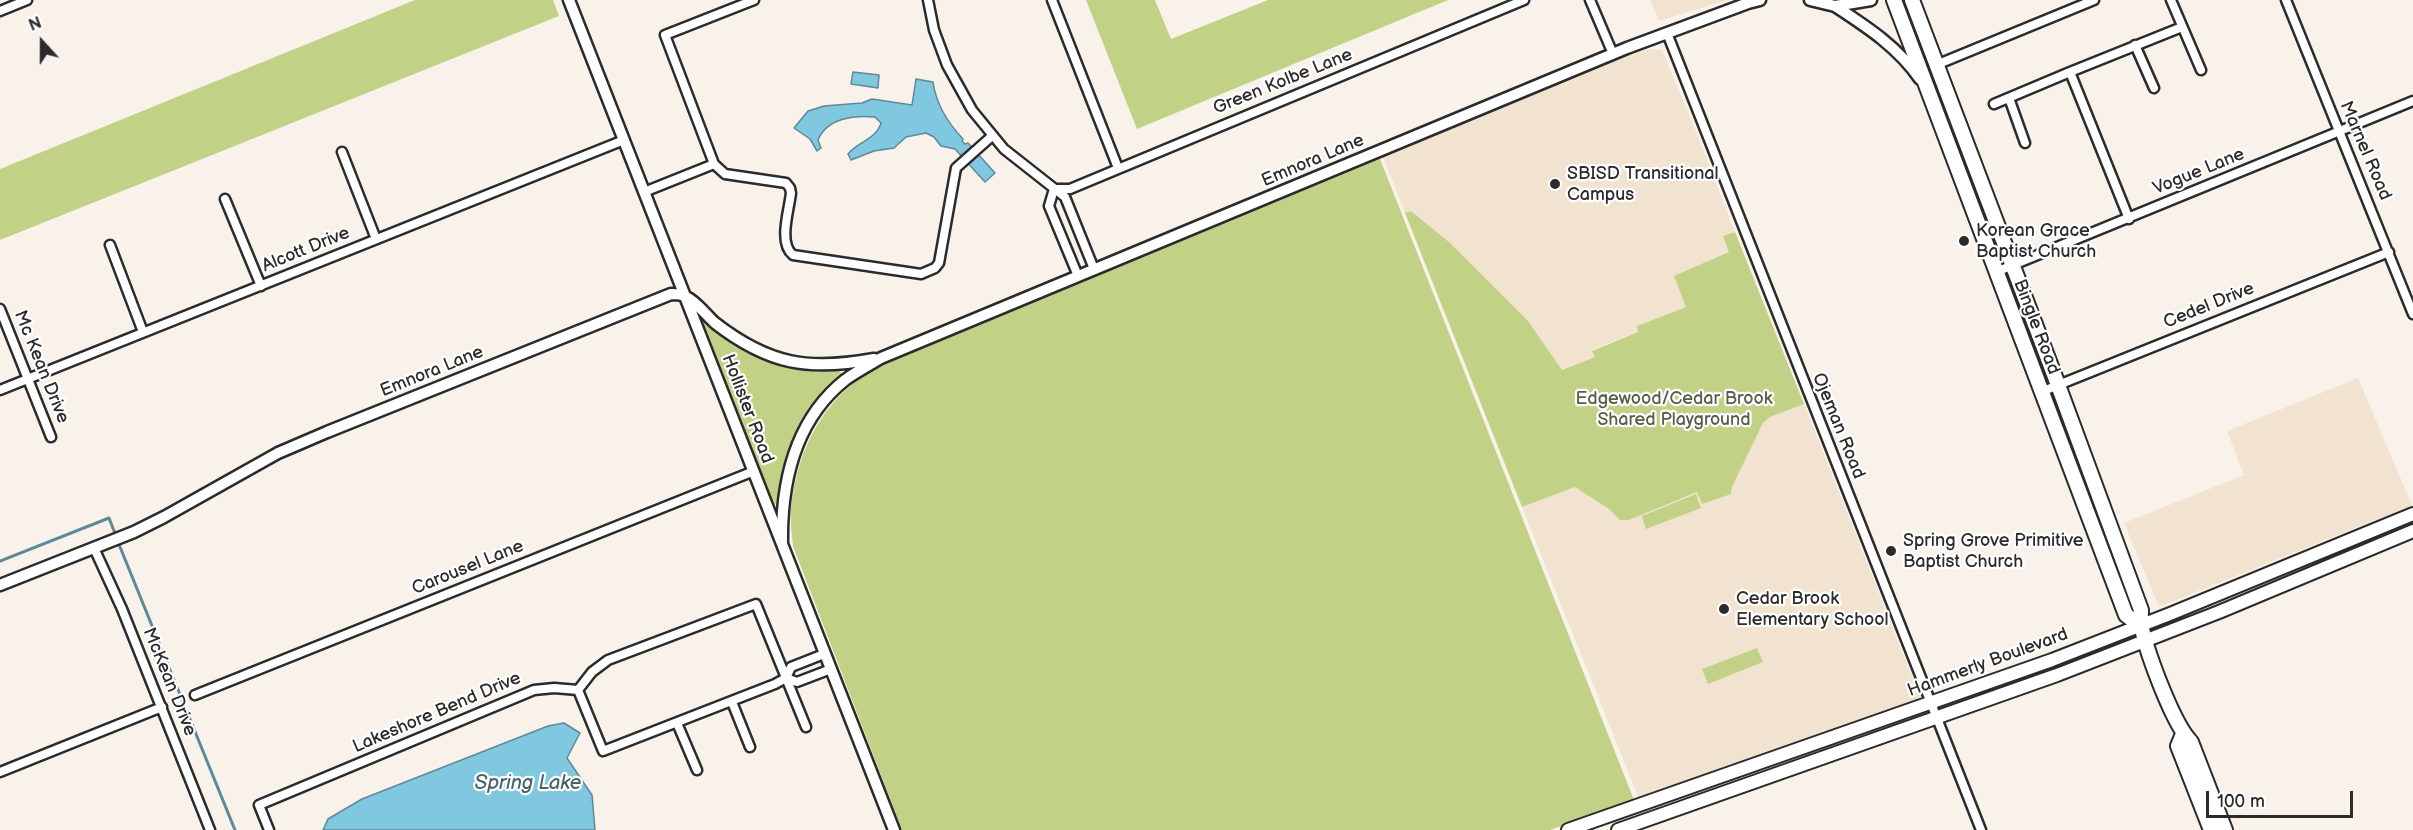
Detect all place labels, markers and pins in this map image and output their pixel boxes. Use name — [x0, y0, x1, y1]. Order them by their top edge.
place label: SBISD Transitional Campus — [1567, 163, 1719, 206]
marker: SBISD Transitional Campus — [1548, 177, 1562, 191]
place label: Korean Grace Baptist Church — [1976, 220, 2096, 262]
marker: Korean Grace Baptist Church — [1957, 234, 1971, 248]
place label: Spring Grove Primitive Baptist Church — [1903, 530, 2084, 572]
marker: Spring Grove Primitive Baptist Church — [1884, 544, 1898, 558]
place label: Cedar Brook Elementary School — [1736, 588, 1889, 630]
marker: Cedar Brook Elementary School — [1717, 602, 1731, 616]

